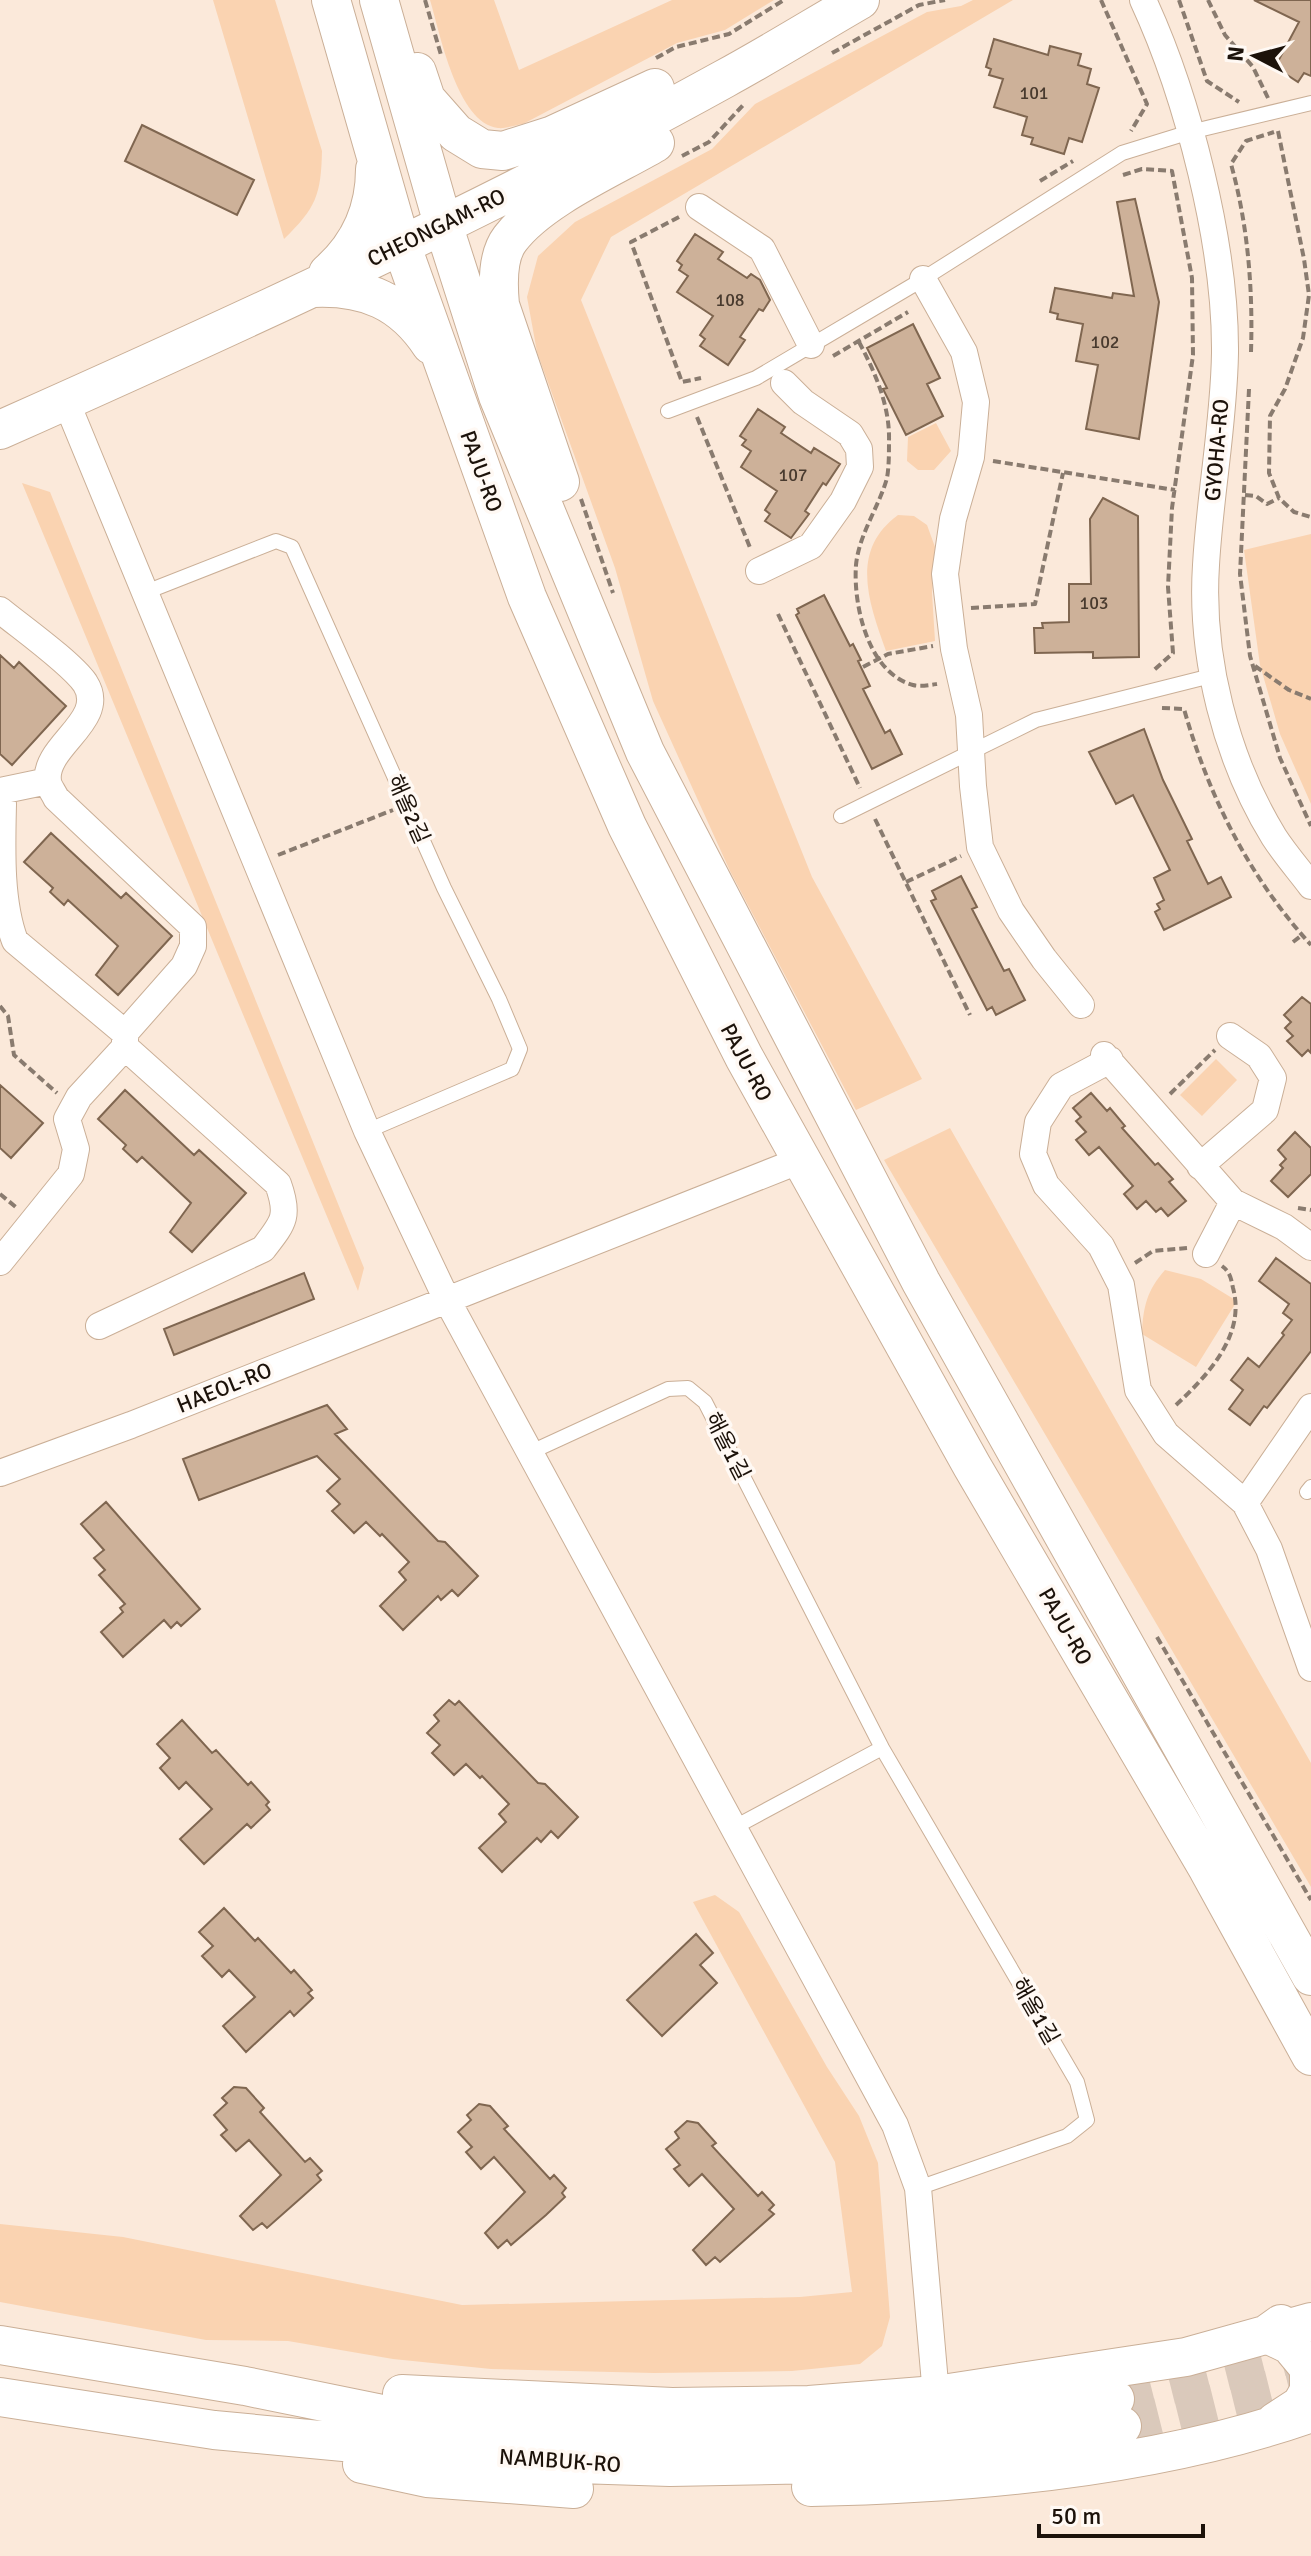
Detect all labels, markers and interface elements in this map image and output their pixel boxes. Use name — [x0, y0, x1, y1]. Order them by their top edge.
north arrow — [1215, 16, 1295, 96]
text: N — [1221, 45, 1250, 63]
house number: 101 — [1019, 82, 1049, 104]
street label: CHEONGAM-RO — [363, 182, 510, 273]
house number: 108 — [715, 289, 745, 311]
house number: 102 — [1090, 331, 1120, 353]
street label: GYOHA-RO — [1199, 398, 1234, 502]
street label: PAJU-RO — [454, 427, 509, 516]
house number: 107 — [778, 464, 808, 486]
house number: 103 — [1079, 592, 1109, 614]
street label: 해올2길 — [381, 771, 436, 848]
street label: PAJU-RO — [715, 1019, 778, 1106]
street label: HAEOL-RO — [173, 1356, 276, 1419]
street label: 해올1길 — [699, 1408, 756, 1485]
street label: PAJU-RO — [1033, 1583, 1098, 1670]
street label: 해올1길 — [1006, 1973, 1065, 2049]
street label: NAMBUK-RO — [498, 2443, 622, 2478]
scale bar — [1039, 2488, 1203, 2538]
text: 50 m — [1051, 2501, 1101, 2531]

